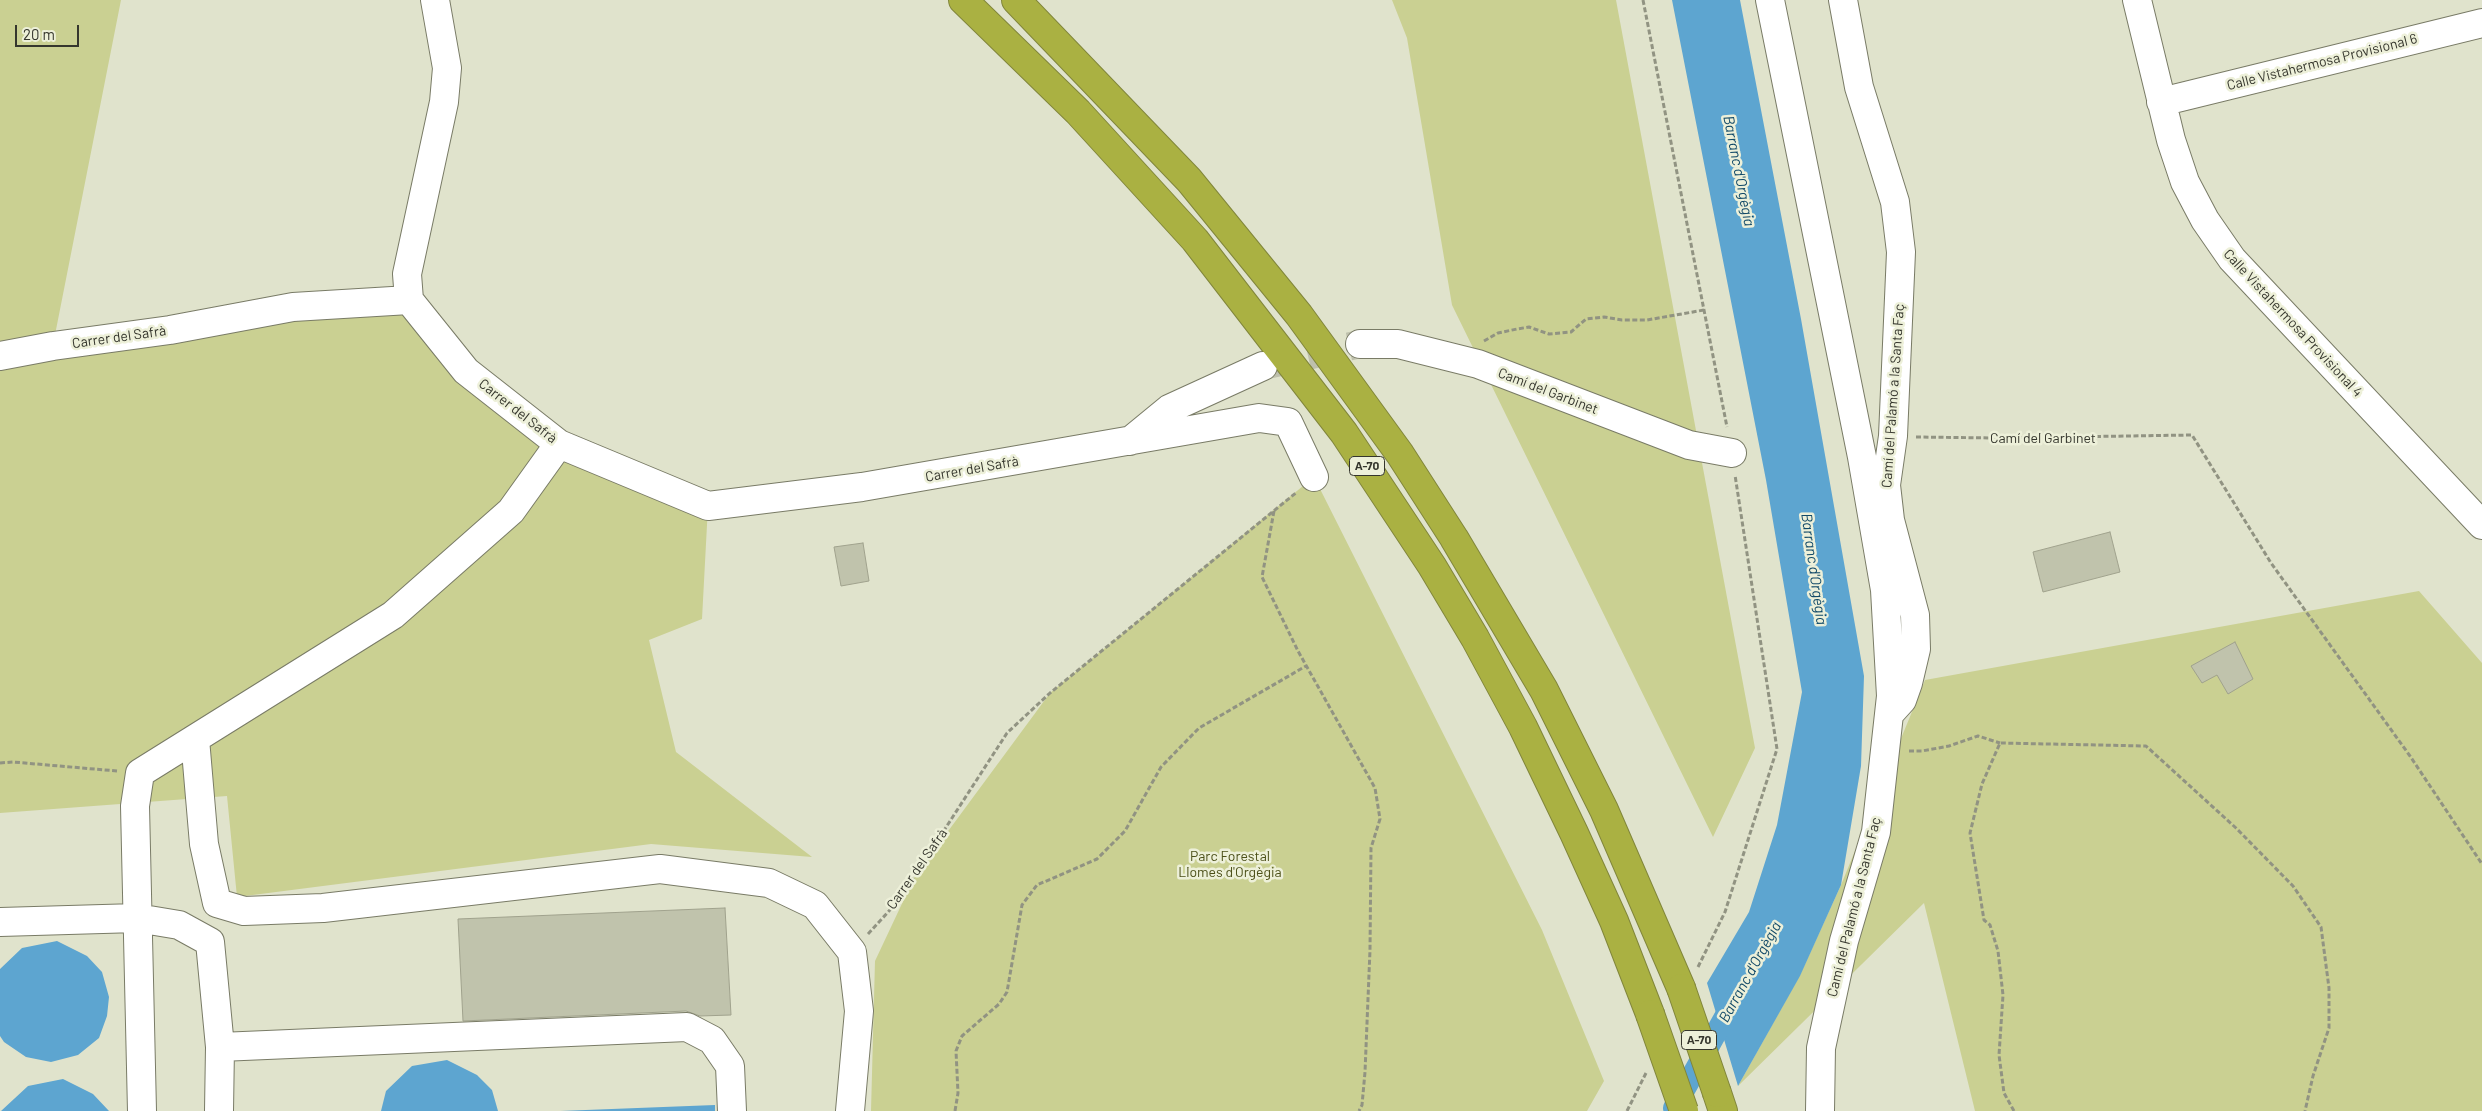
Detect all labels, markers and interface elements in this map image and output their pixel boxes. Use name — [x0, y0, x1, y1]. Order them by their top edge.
scale bar — [18, 15, 81, 47]
text: 20 m — [23, 25, 55, 43]
street label: Calle Vistahermosa Provisional 6 — [2225, 30, 2419, 94]
water label: Barranc d'Orgègia — [1719, 114, 1759, 228]
street label: Calle Vistahermosa Provisional 4 — [2220, 246, 2366, 400]
street label: Camí del Palamó a la Santa Faç — [1878, 303, 1908, 489]
street label: Carrer del Safrà — [71, 322, 167, 352]
street label: Camí del Garbinet — [1496, 364, 1600, 418]
street label: Carrer del Safrà — [476, 375, 560, 447]
street label: Camí del Garbinet — [1990, 430, 2096, 446]
street label: Carrer del Safrà — [924, 453, 1020, 485]
road number: A-70 — [1350, 456, 1384, 476]
water label: Barranc d'Orgègia — [1797, 512, 1831, 626]
street label: Camí del Palamó a la Santa Faç — [1824, 815, 1884, 999]
street label: Carrer del Safrà — [883, 825, 951, 913]
park label: Parc Forestal Llomes d'Orgègia — [1178, 848, 1282, 880]
water label: Barranc d'Orgègia — [1715, 919, 1785, 1025]
road number: A-70 — [1682, 1030, 1716, 1050]

